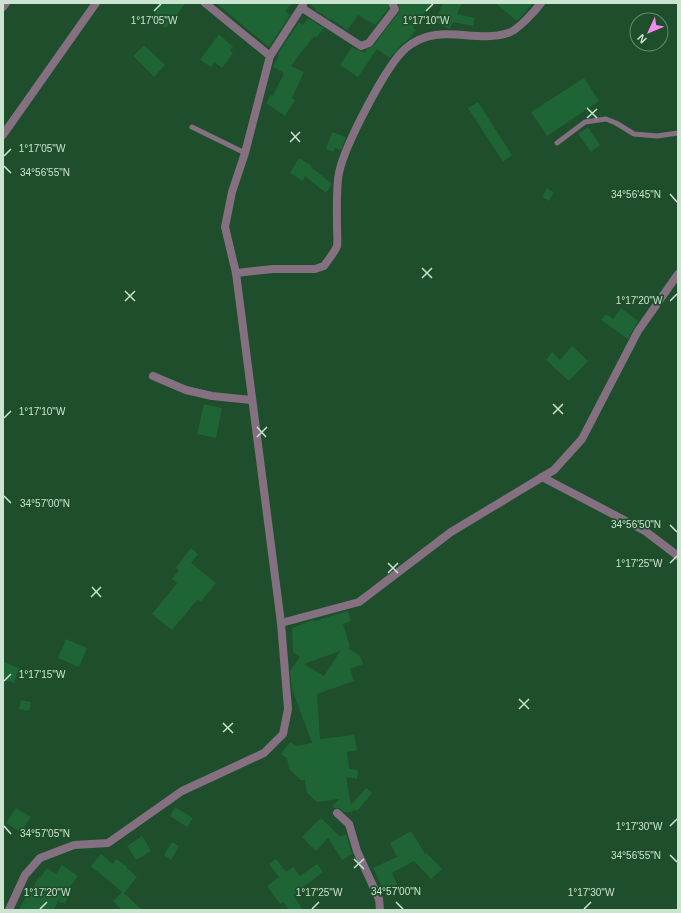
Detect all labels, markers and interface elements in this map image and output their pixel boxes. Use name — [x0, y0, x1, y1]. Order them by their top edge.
north arrow — [629, 12, 669, 52]
text: 1°17'05"W — [131, 15, 178, 26]
text: 1°17'10"W — [403, 15, 450, 26]
text: N — [635, 32, 649, 46]
text: 1°17'05"W — [19, 143, 66, 154]
text: 34°56'55"N — [20, 167, 70, 178]
text: 34°56'45"N — [611, 189, 661, 200]
text: 1°17'20"W — [616, 295, 663, 306]
text: 1°17'10"W — [19, 406, 66, 417]
text: 34°57'00"N — [20, 498, 70, 509]
text: 34°56'50"N — [611, 519, 661, 530]
text: 1°17'25"W — [616, 558, 663, 569]
text: 1°17'15"W — [19, 669, 66, 680]
text: 1°17'30"W — [616, 821, 663, 832]
text: 34°57'05"N — [20, 828, 70, 839]
text: 34°56'55"N — [611, 850, 661, 861]
text: 34°57'00"N — [371, 886, 421, 897]
text: 1°17'20"W — [24, 887, 71, 898]
text: 1°17'25"W — [296, 887, 343, 898]
text: 1°17'30"W — [568, 887, 615, 898]

